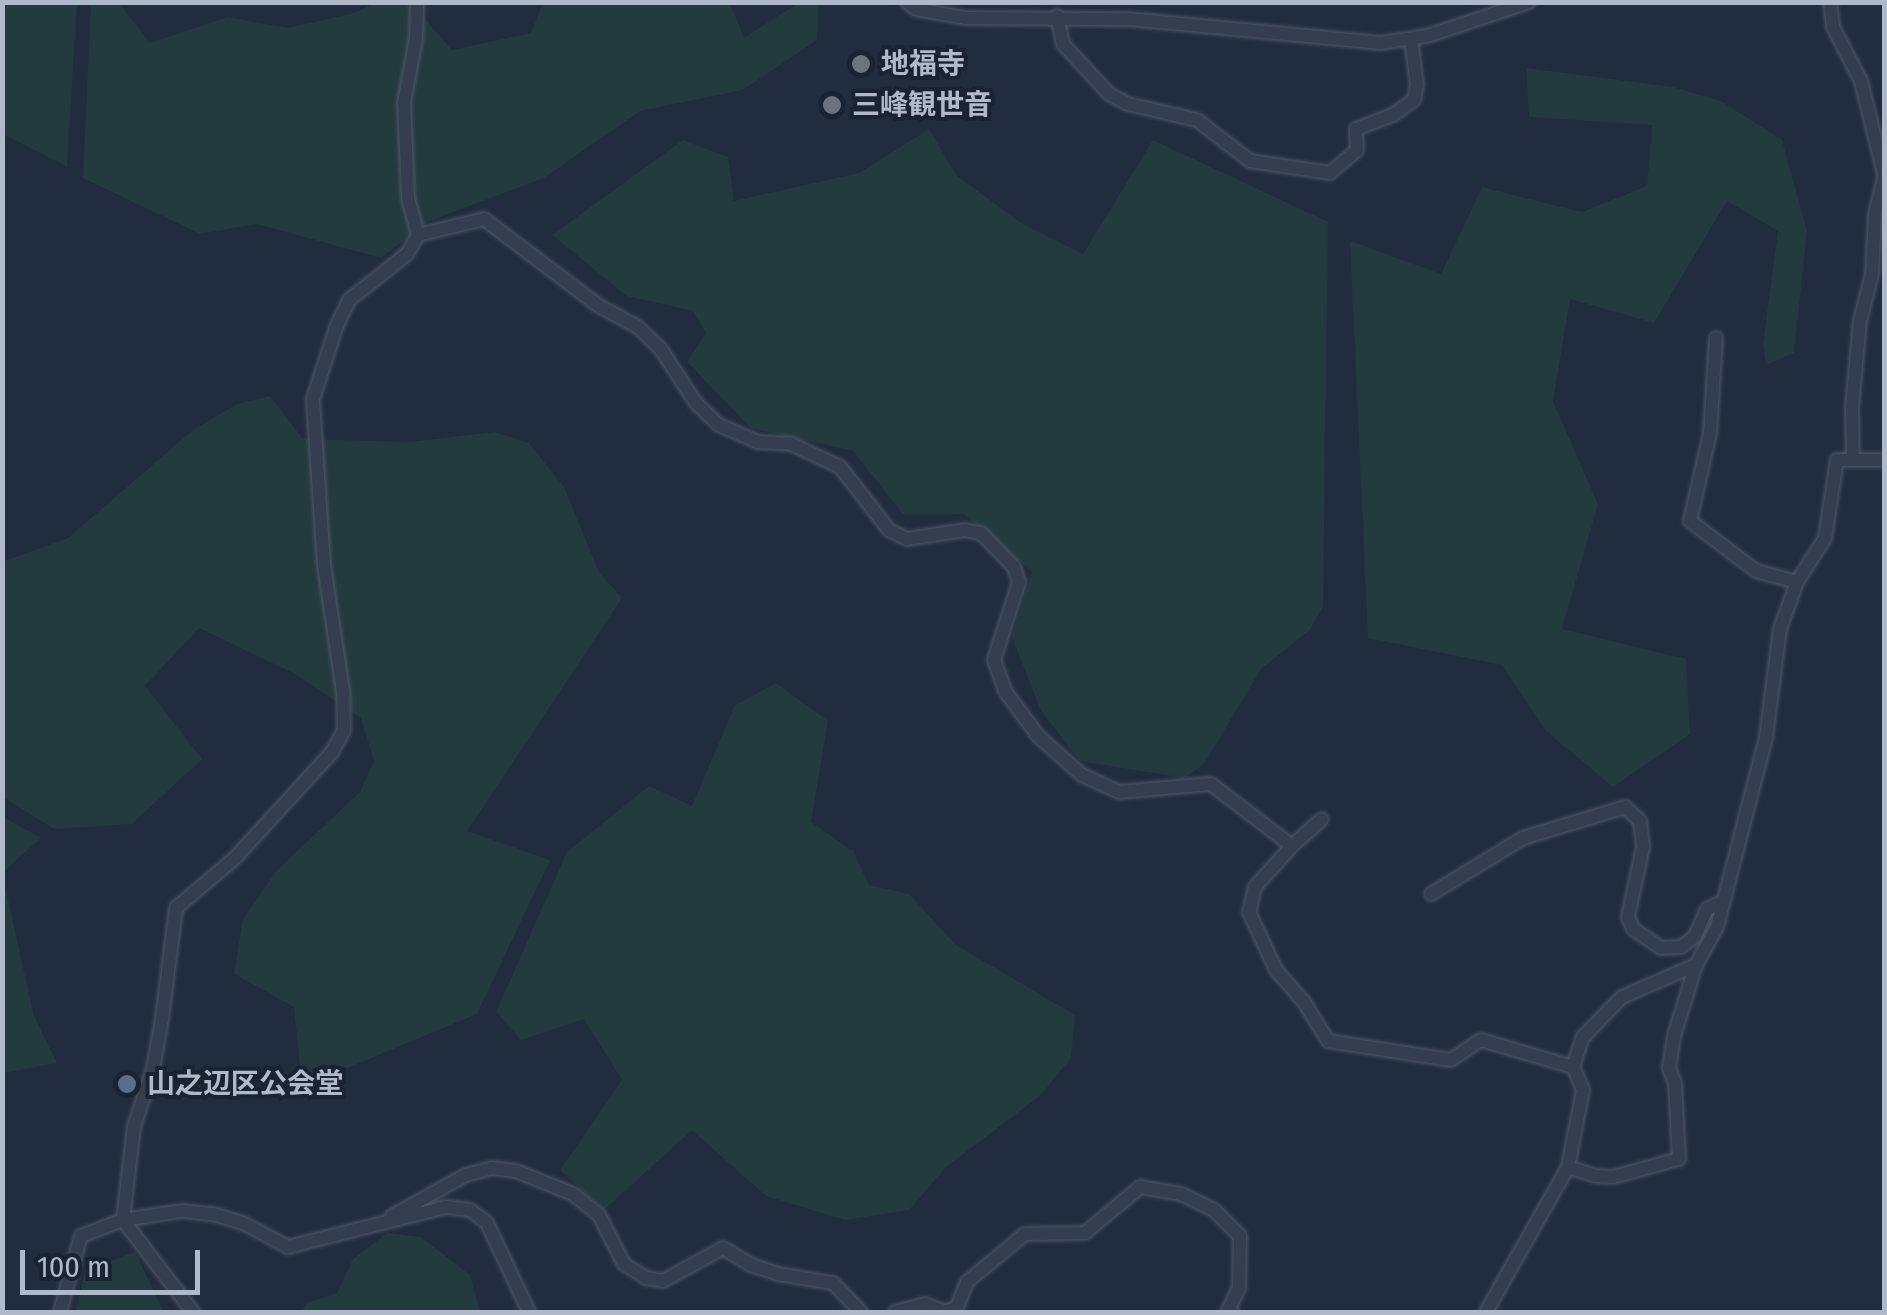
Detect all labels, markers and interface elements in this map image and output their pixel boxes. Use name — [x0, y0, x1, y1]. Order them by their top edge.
place label: 地福寺 — [881, 47, 965, 81]
marker: 地福寺 — [850, 53, 872, 75]
place label: 三峰観世音 — [852, 88, 992, 122]
marker: 三峰観世音 — [821, 94, 843, 116]
place label: 山之辺区公会堂 — [147, 1067, 343, 1101]
marker: 山之辺区公会堂 — [116, 1073, 138, 1095]
scale bar — [25, 1230, 205, 1292]
text: 100 m — [37, 1249, 110, 1285]

